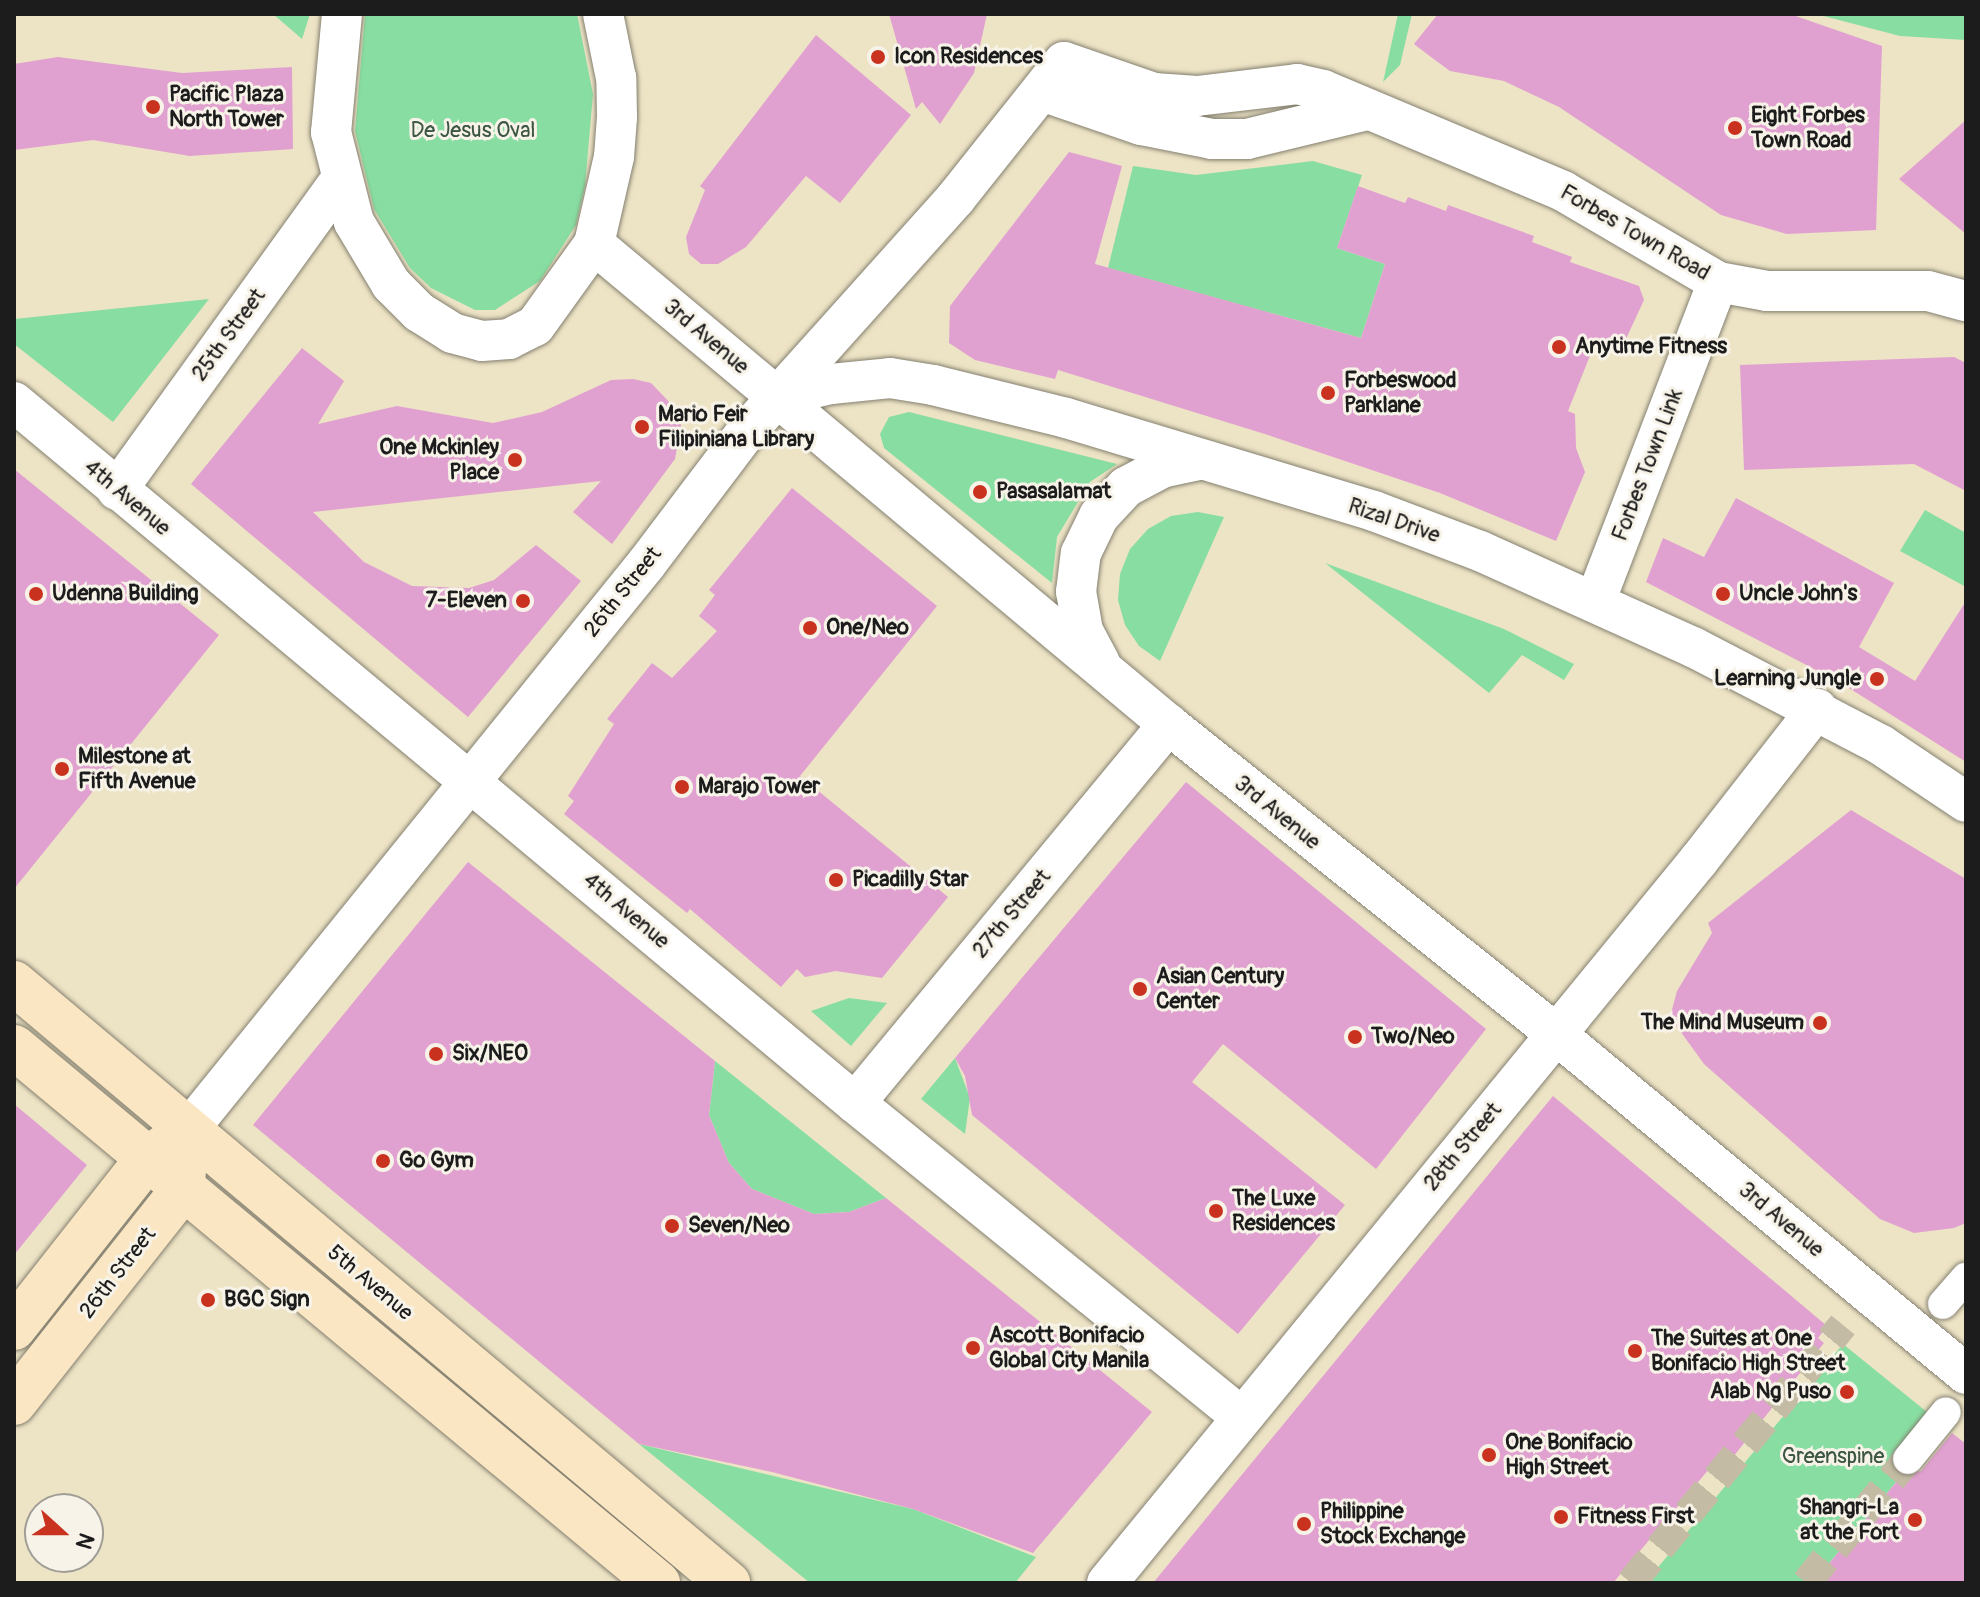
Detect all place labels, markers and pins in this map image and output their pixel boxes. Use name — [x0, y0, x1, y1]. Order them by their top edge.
place label: Icon Residences — [894, 44, 1043, 70]
marker: Icon Residences — [869, 48, 887, 66]
place label: Pacific Plaza North Tower — [169, 81, 284, 132]
marker: Pacific Plaza North Tower — [144, 98, 162, 116]
place label: Eight Forbes Town Road — [1751, 102, 1865, 154]
marker: Eight Forbes Town Road — [1726, 119, 1744, 137]
place label: Anytime Fitness — [1575, 334, 1727, 360]
marker: Anytime Fitness — [1550, 338, 1568, 356]
place label: Forbeswood Parklane — [1344, 367, 1457, 418]
marker: Forbeswood Parklane — [1319, 384, 1337, 402]
place label: Mario Feir Filipiniana Library — [658, 401, 814, 452]
marker: Mario Feir Filipiniana Library — [633, 418, 651, 436]
place label: One Mckinley Place — [379, 434, 499, 486]
marker: One Mckinley Place — [506, 451, 524, 469]
place label: Pasasalamat — [996, 479, 1111, 505]
marker: Pasasalamat — [971, 483, 989, 501]
place label: Udenna Building — [52, 581, 199, 607]
place label: Uncle John's — [1739, 581, 1857, 607]
marker: Udenna Building — [27, 585, 45, 603]
marker: Uncle John's — [1714, 585, 1732, 603]
place label: 7-Eleven — [426, 588, 507, 614]
marker: 7-Eleven — [514, 592, 532, 610]
place label: One/Neo — [826, 615, 909, 641]
marker: One/Neo — [801, 619, 819, 637]
place label: Learning Jungle — [1714, 666, 1861, 692]
marker: Learning Jungle — [1868, 670, 1886, 688]
place label: Milestone at Fifth Avenue — [78, 743, 196, 794]
marker: Milestone at Fifth Avenue — [53, 760, 71, 778]
place label: Marajo Tower — [698, 774, 820, 800]
marker: Marajo Tower — [673, 778, 691, 796]
place label: Picadilly Star — [852, 867, 969, 893]
marker: Picadilly Star — [827, 871, 845, 889]
place label: Asian Century Center — [1156, 963, 1284, 1014]
marker: Asian Century Center — [1131, 980, 1149, 998]
place label: The Mind Museum — [1641, 1010, 1804, 1036]
marker: The Mind Museum — [1811, 1014, 1829, 1032]
place label: Two/Neo — [1371, 1024, 1455, 1050]
marker: Two/Neo — [1346, 1028, 1364, 1046]
place label: Six/NEO — [452, 1041, 528, 1067]
marker: Six/NEO — [427, 1045, 445, 1063]
place label: Go Gym — [399, 1148, 474, 1174]
marker: Go Gym — [374, 1152, 392, 1170]
place label: The Luxe Residences — [1232, 1185, 1335, 1236]
marker: The Luxe Residences — [1207, 1202, 1225, 1220]
place label: Seven/Neo — [688, 1213, 790, 1239]
marker: Seven/Neo — [663, 1217, 681, 1235]
place label: BGC Sign — [224, 1287, 310, 1313]
marker: BGC Sign — [199, 1291, 217, 1309]
place label: Ascott Bonifacio Global City Manila — [989, 1322, 1149, 1374]
place label: The Suites at One Bonifacio High Street — [1651, 1325, 1845, 1376]
marker: Ascott Bonifacio Global City Manila — [964, 1339, 982, 1357]
marker: The Suites at One Bonifacio High Street — [1626, 1342, 1644, 1360]
place label: Alab Ng Puso — [1710, 1379, 1831, 1405]
marker: Alab Ng Puso — [1838, 1383, 1856, 1401]
place label: One Bonifacio High Street — [1505, 1429, 1633, 1480]
marker: One Bonifacio High Street — [1480, 1446, 1498, 1464]
place label: Shangri-La at the Fort — [1799, 1494, 1899, 1546]
place label: Philippine Stock Exchange — [1320, 1498, 1465, 1550]
place label: Fitness First — [1577, 1504, 1694, 1530]
marker: Fitness First — [1552, 1508, 1570, 1526]
marker: Shangri-La at the Fort — [1906, 1511, 1924, 1529]
marker: Philippine Stock Exchange — [1295, 1515, 1313, 1533]

